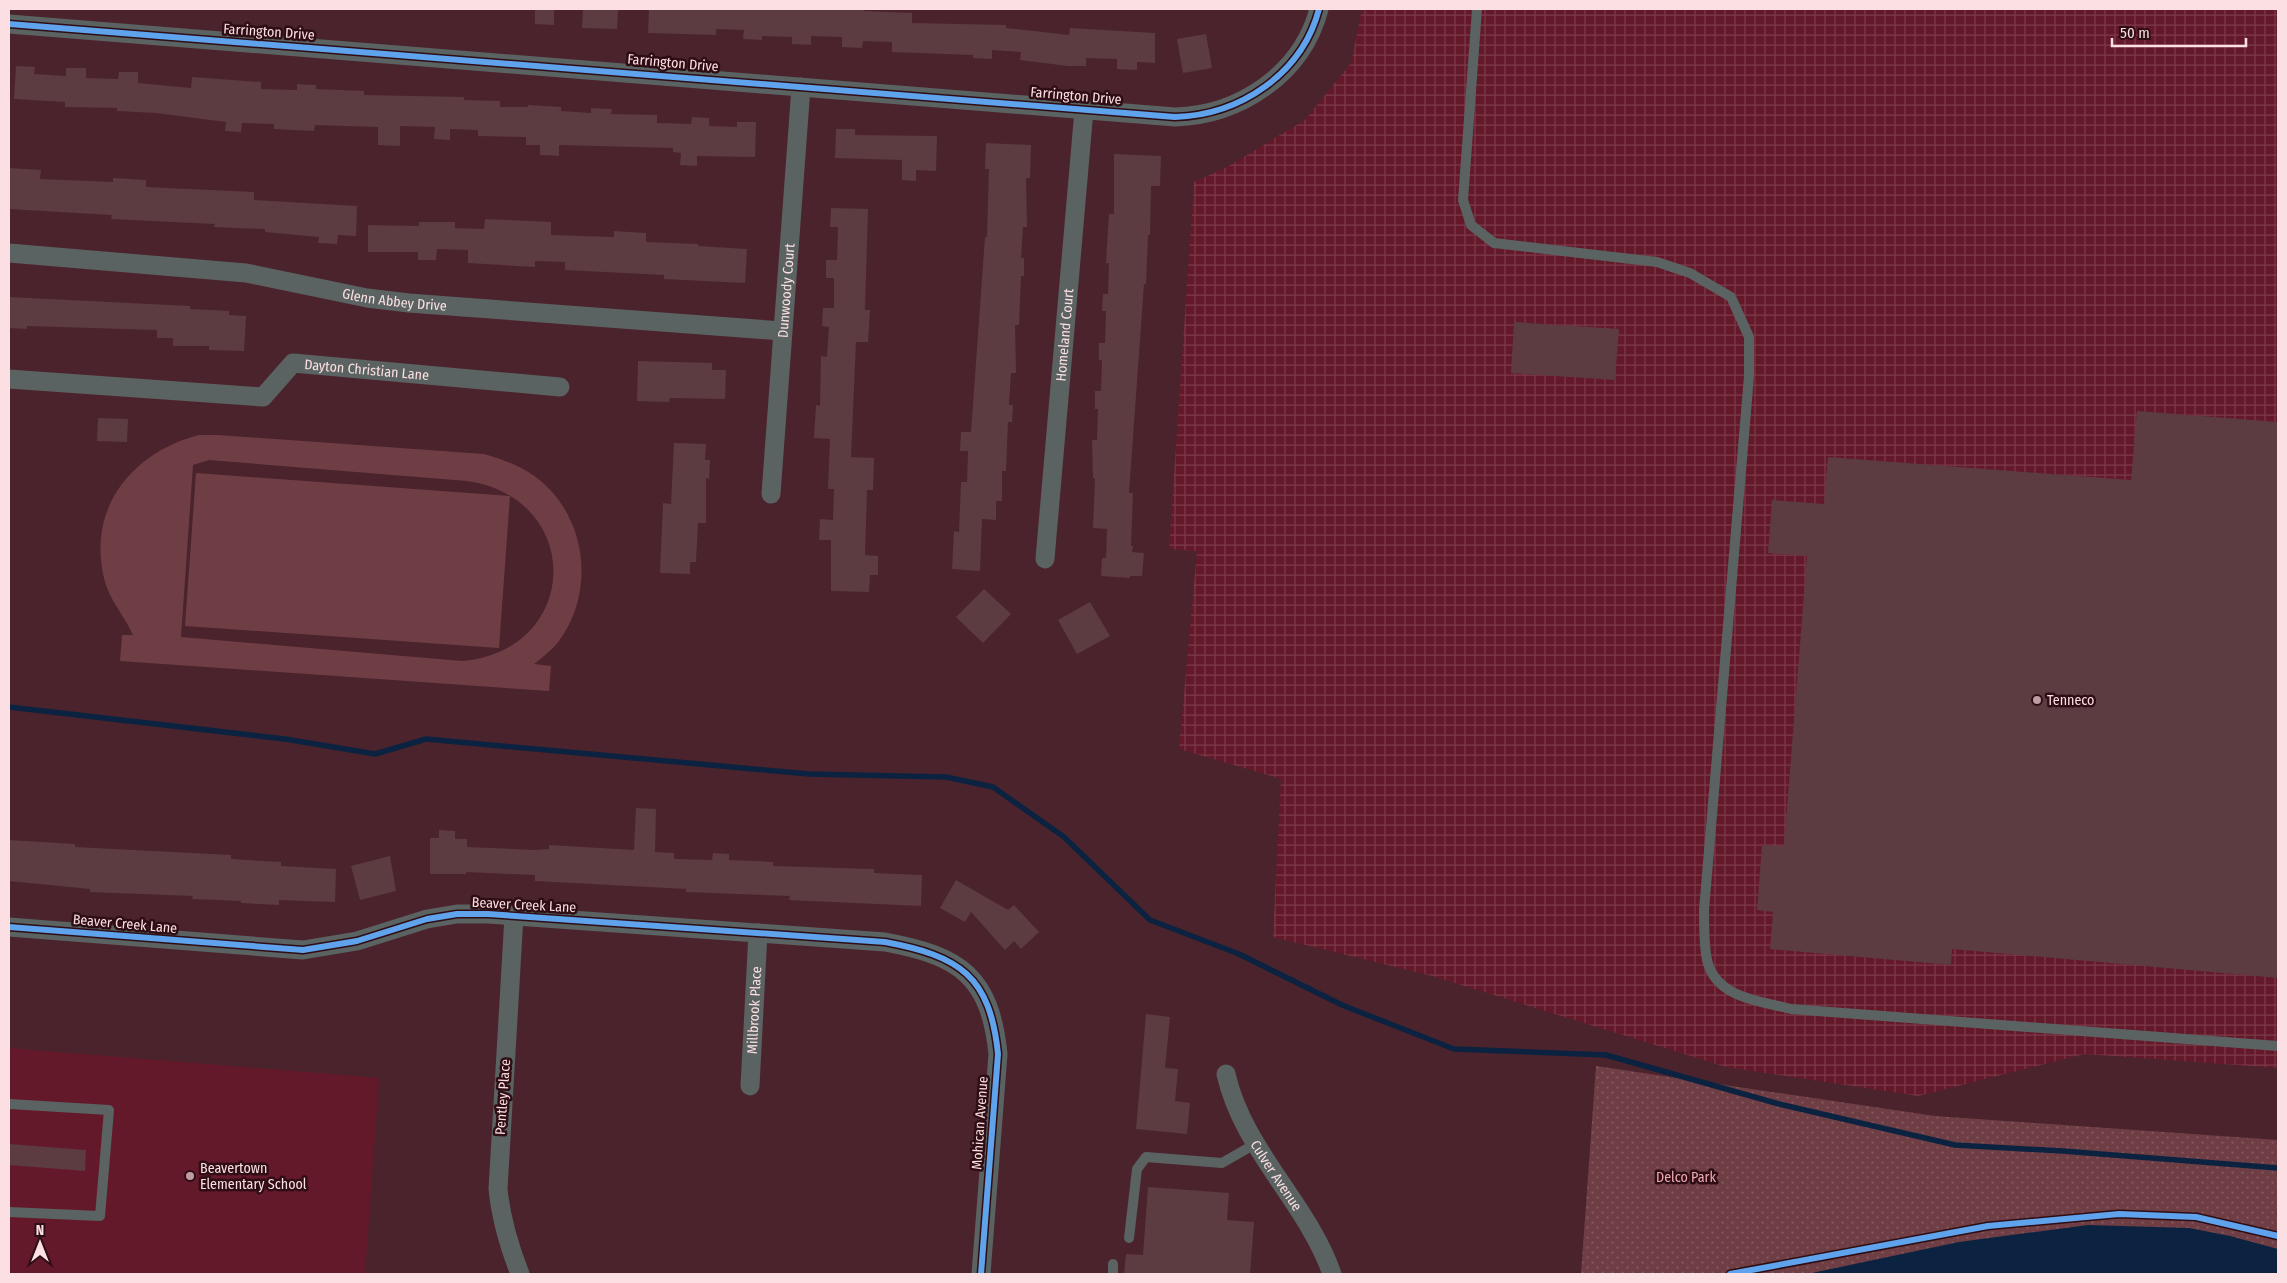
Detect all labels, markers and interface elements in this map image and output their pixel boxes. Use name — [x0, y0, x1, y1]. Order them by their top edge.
scale bar — [2112, 15, 2246, 47]
street label: Farrington Drive — [223, 20, 315, 44]
text: 50 m — [2120, 24, 2150, 42]
street label: Farrington Drive — [627, 51, 719, 75]
street label: Farrington Drive — [1030, 84, 1122, 108]
street label: Dunwoody Court — [774, 242, 798, 338]
street label: Glenn Abbey Drive — [341, 285, 447, 314]
street label: Homeland Court — [1052, 287, 1077, 382]
street label: Dayton Christian Lane — [304, 356, 430, 384]
place label: Tenneco — [2047, 692, 2094, 709]
marker: Tenneco — [2031, 694, 2043, 706]
street label: Beaver Creek Lane — [471, 894, 577, 916]
street label: Beaver Creek Lane — [72, 911, 178, 937]
street label: Millbrook Place — [743, 966, 765, 1054]
street label: Pentley Place — [492, 1058, 514, 1135]
street label: Mohican Avenue — [968, 1076, 992, 1170]
street label: Culver Avenue — [1247, 1137, 1306, 1214]
place label: Beavertown Elementary School — [200, 1160, 307, 1193]
park label: Delco Park — [1656, 1169, 1716, 1186]
marker: Beavertown Elementary School — [184, 1170, 196, 1182]
north arrow — [15, 1218, 65, 1268]
text: N — [36, 1222, 44, 1239]

